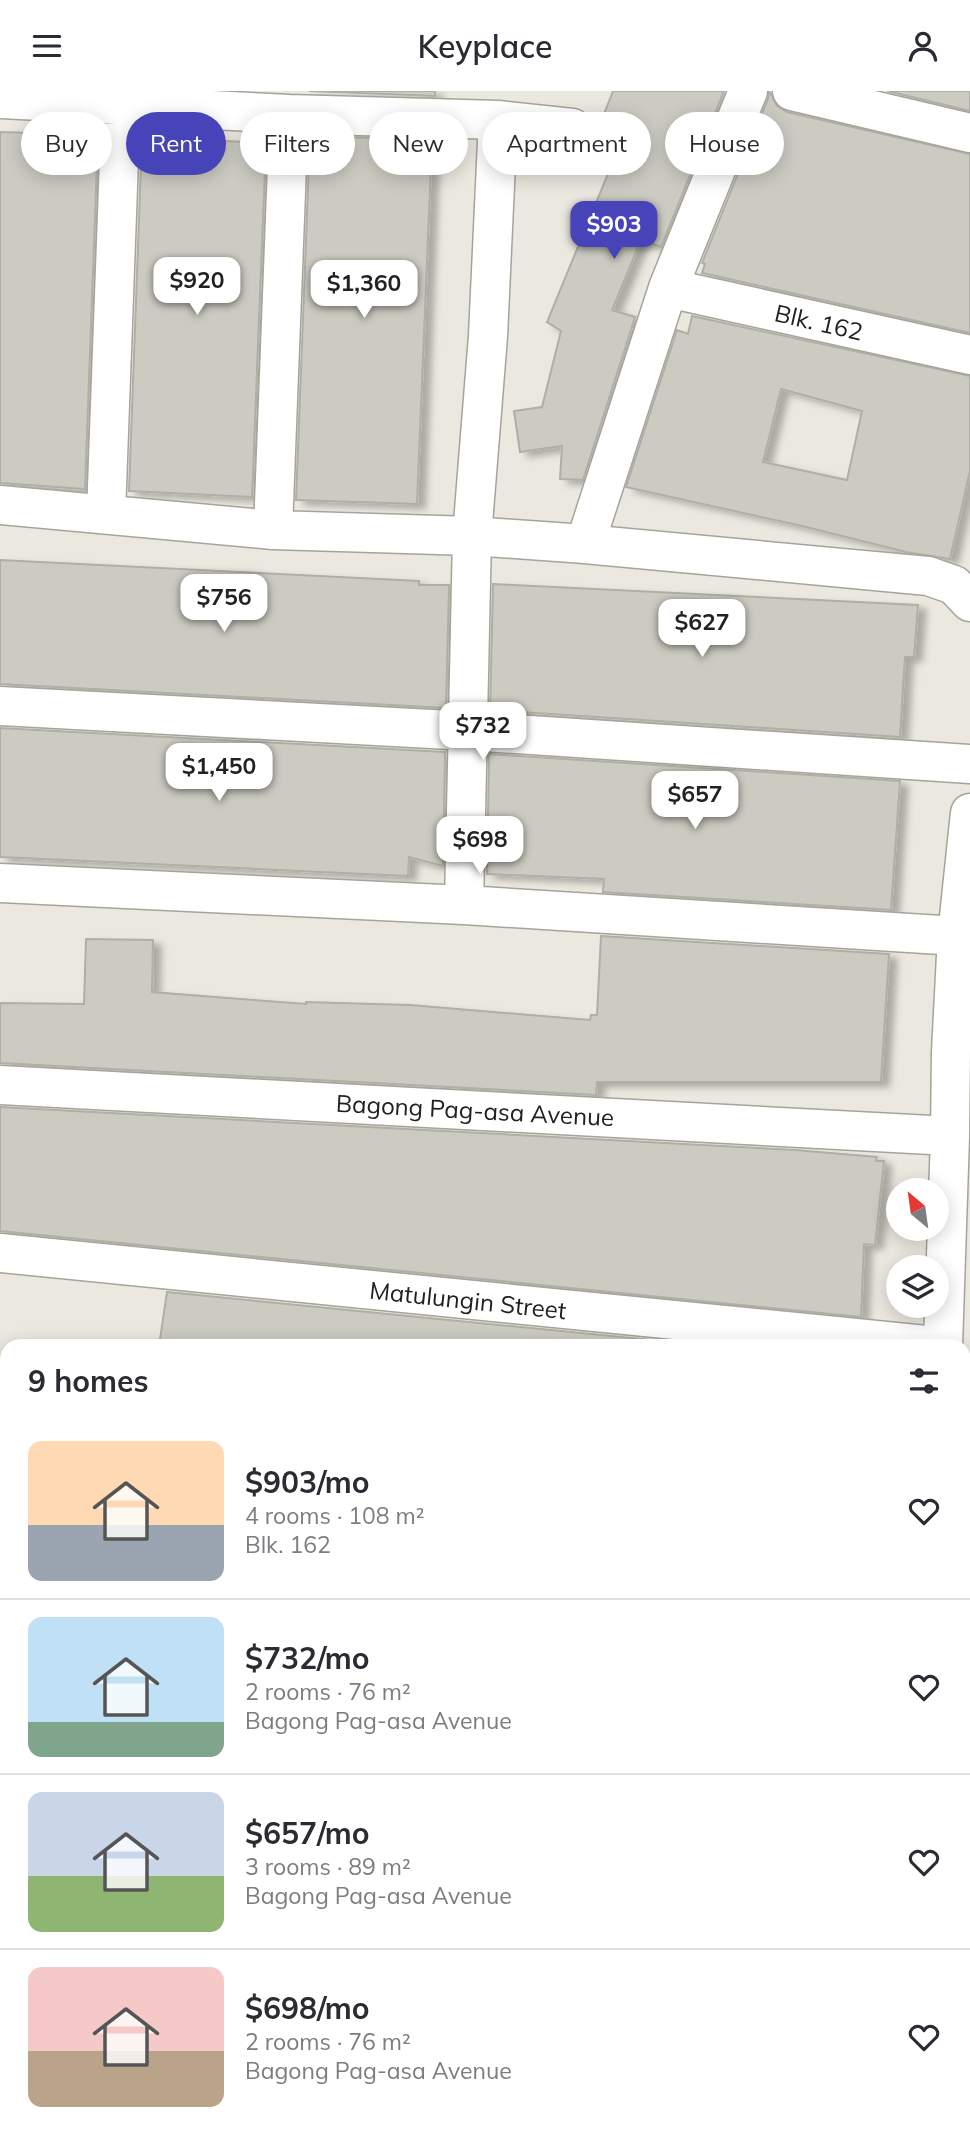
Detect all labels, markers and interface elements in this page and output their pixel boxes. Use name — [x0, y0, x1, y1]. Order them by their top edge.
text: Keyplace — [418, 26, 552, 66]
icon: menu — [28, 27, 66, 65]
icon: person — [904, 27, 942, 65]
chip: Buy — [21, 112, 112, 175]
chip: Rent — [126, 112, 226, 175]
chip: Filters — [240, 112, 355, 175]
chip: New — [369, 112, 468, 175]
chip: Apartment — [482, 112, 651, 175]
chip: House — [665, 112, 784, 175]
pin: $903 — [573, 201, 655, 261]
text: $903 — [586, 209, 642, 238]
pin: $920 — [156, 257, 238, 317]
pin: $1,360 — [307, 261, 421, 320]
text: $920 — [169, 265, 225, 294]
text: $1,360 — [327, 268, 401, 297]
street label: Blk. 162 — [772, 297, 866, 347]
pin: $756 — [183, 575, 265, 634]
text: $756 — [196, 582, 252, 611]
pin: $627 — [661, 599, 743, 659]
text: $627 — [674, 607, 730, 636]
pin: $732 — [442, 703, 524, 762]
text: $732 — [455, 710, 511, 739]
pin: $1,450 — [162, 743, 276, 803]
text: $1,450 — [182, 751, 256, 780]
pin: $657 — [654, 771, 736, 831]
text: $657 — [667, 779, 723, 808]
pin: $698 — [439, 817, 521, 876]
text: $698 — [452, 824, 508, 853]
street label: Bagong Pag-asa Avenue — [335, 1088, 615, 1132]
north arrow — [886, 1178, 948, 1241]
map controls — [886, 1178, 949, 1318]
button: layers — [886, 1255, 949, 1318]
street label: Matulungin Street — [368, 1275, 568, 1325]
text: 9 homes — [28, 1362, 149, 1400]
icon: filters — [905, 1362, 943, 1400]
text: $903/mo — [245, 1463, 369, 1501]
icon: home — [84, 1469, 168, 1553]
icon: heart — [905, 1492, 943, 1530]
text: 4 rooms · 108 m² — [245, 1501, 425, 1530]
text: Blk. 162 — [245, 1530, 331, 1559]
text: $732/mo — [245, 1639, 369, 1677]
icon: home — [84, 1645, 168, 1729]
icon: heart — [905, 1668, 943, 1706]
text: 2 rooms · 76 m² — [245, 1677, 411, 1706]
text: Bagong Pag-asa Avenue — [245, 1706, 512, 1735]
text: $657/mo — [245, 1814, 369, 1852]
icon: home — [84, 1820, 168, 1904]
icon: heart — [905, 1843, 943, 1881]
text: 3 rooms · 89 m² — [245, 1852, 411, 1881]
text: Bagong Pag-asa Avenue — [245, 1881, 512, 1910]
text: $698/mo — [245, 1989, 369, 2027]
icon: home — [84, 1995, 168, 2079]
icon: heart — [905, 2018, 943, 2056]
text: 2 rooms · 76 m² — [245, 2027, 411, 2056]
text: Bagong Pag-asa Avenue — [245, 2056, 512, 2085]

